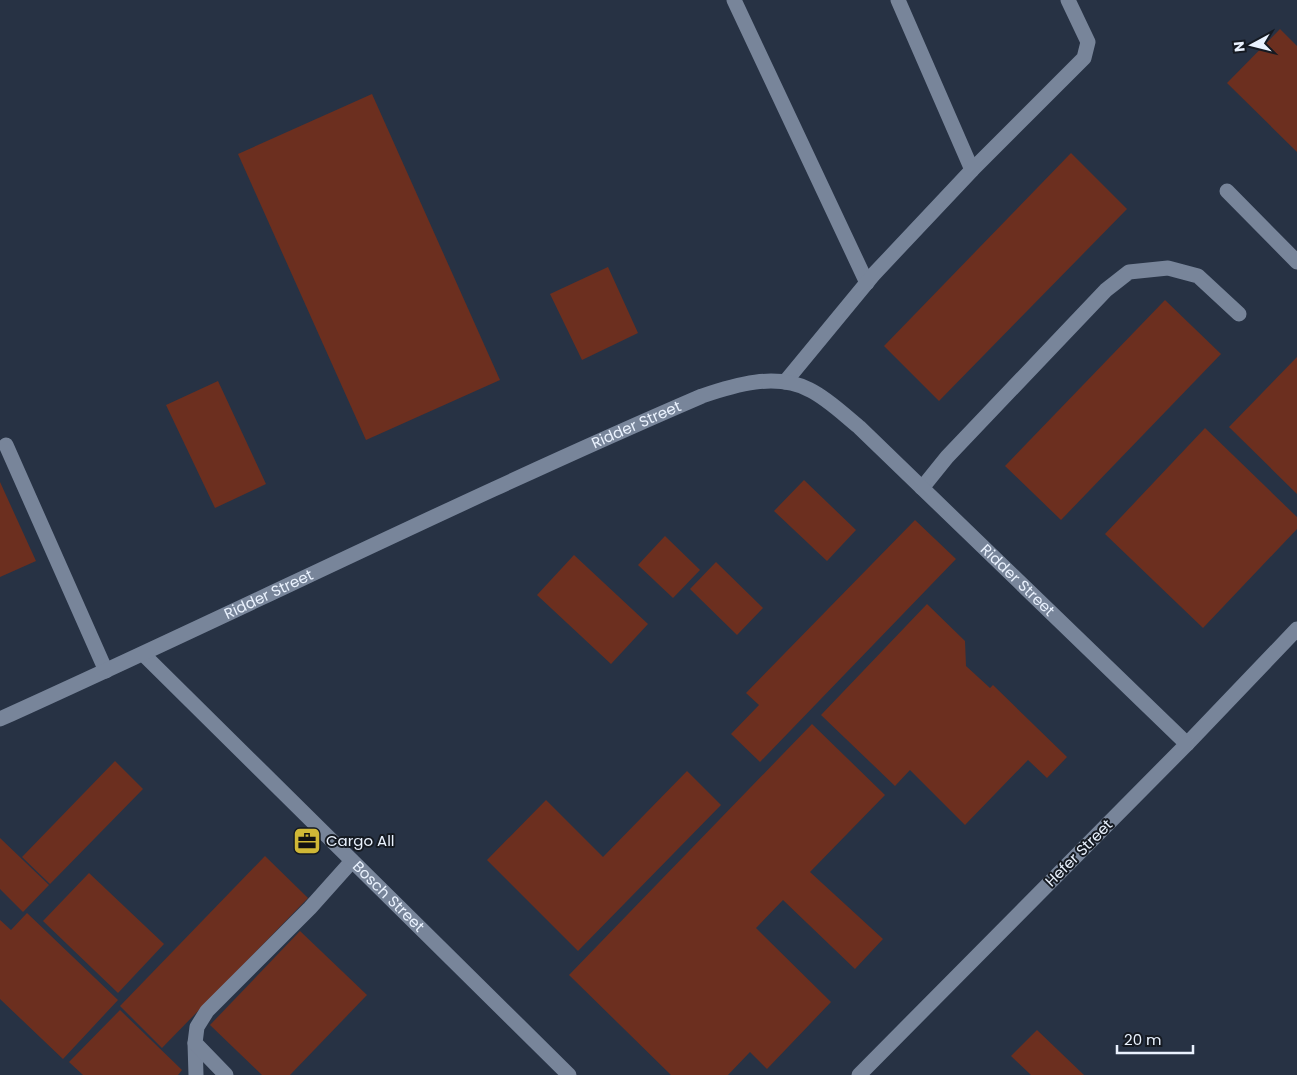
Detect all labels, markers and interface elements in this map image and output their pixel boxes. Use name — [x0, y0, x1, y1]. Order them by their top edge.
north arrow — [1227, 20, 1277, 70]
text: N — [1229, 40, 1250, 53]
street label: Ridder Street — [588, 395, 684, 453]
street label: Ridder Street — [976, 539, 1060, 621]
street label: Ridder Street — [220, 564, 316, 624]
street label: Hefer Street — [1040, 814, 1117, 891]
office icon: Cargo All — [292, 826, 322, 856]
place label: Cargo All — [326, 830, 395, 851]
street label: Bosch Street — [348, 856, 429, 936]
scale bar — [1117, 1022, 1193, 1054]
text: 20 m — [1124, 1029, 1162, 1050]

